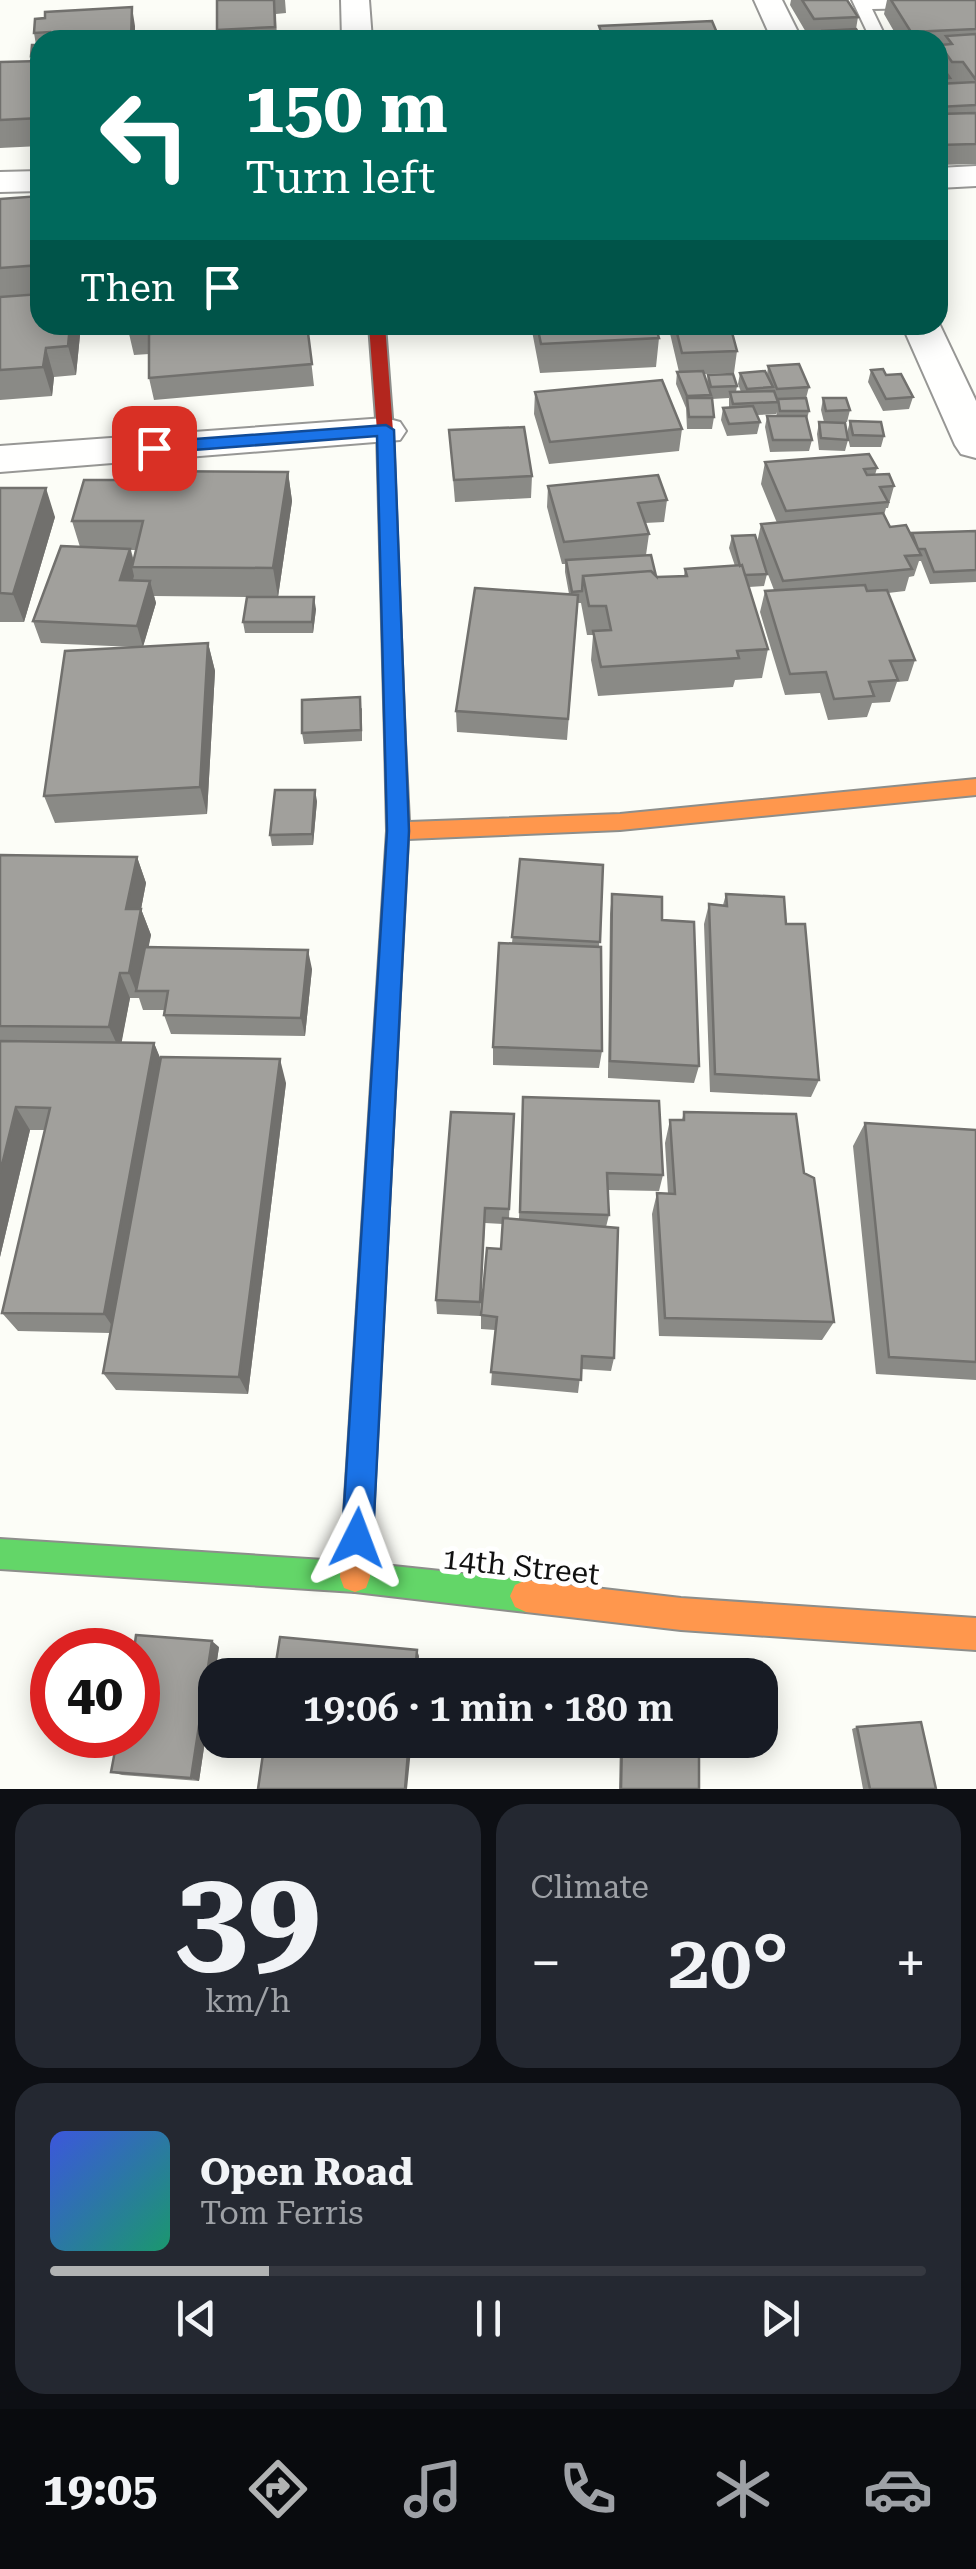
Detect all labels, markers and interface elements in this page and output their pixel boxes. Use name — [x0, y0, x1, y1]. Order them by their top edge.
text: 150 m — [245, 67, 448, 149]
icon: left — [80, 70, 210, 200]
text: Turn left — [245, 151, 435, 204]
icon: arrive — [195, 260, 250, 315]
text: Then — [80, 266, 175, 310]
pin — [112, 406, 197, 491]
icon: arrive — [127, 421, 182, 476]
position arrow — [305, 1486, 409, 1590]
street label: 14th Street — [441, 1540, 601, 1592]
speed limit sign: 40 — [30, 1628, 160, 1758]
text: 19:06 · 1 min · 180 m — [303, 1686, 674, 1730]
text: 39 — [175, 1840, 321, 1993]
text: Climate — [531, 1868, 649, 1906]
text: 20° — [668, 1918, 789, 2006]
text: − — [531, 1931, 561, 1995]
text: + — [895, 1931, 926, 1995]
text: km/h — [205, 1982, 291, 2020]
text: Open Road — [200, 2150, 413, 2194]
text: Tom Ferris — [200, 2194, 363, 2232]
icon: previous — [169, 2291, 224, 2346]
icon: pause — [461, 2291, 516, 2346]
icon: next — [753, 2291, 808, 2346]
icon: directions — [243, 2454, 313, 2524]
icon: music — [398, 2454, 468, 2524]
icon: phone — [553, 2454, 623, 2524]
icon: climate — [708, 2454, 778, 2524]
icon: car — [863, 2454, 933, 2524]
text: 19:05 — [43, 2463, 157, 2516]

